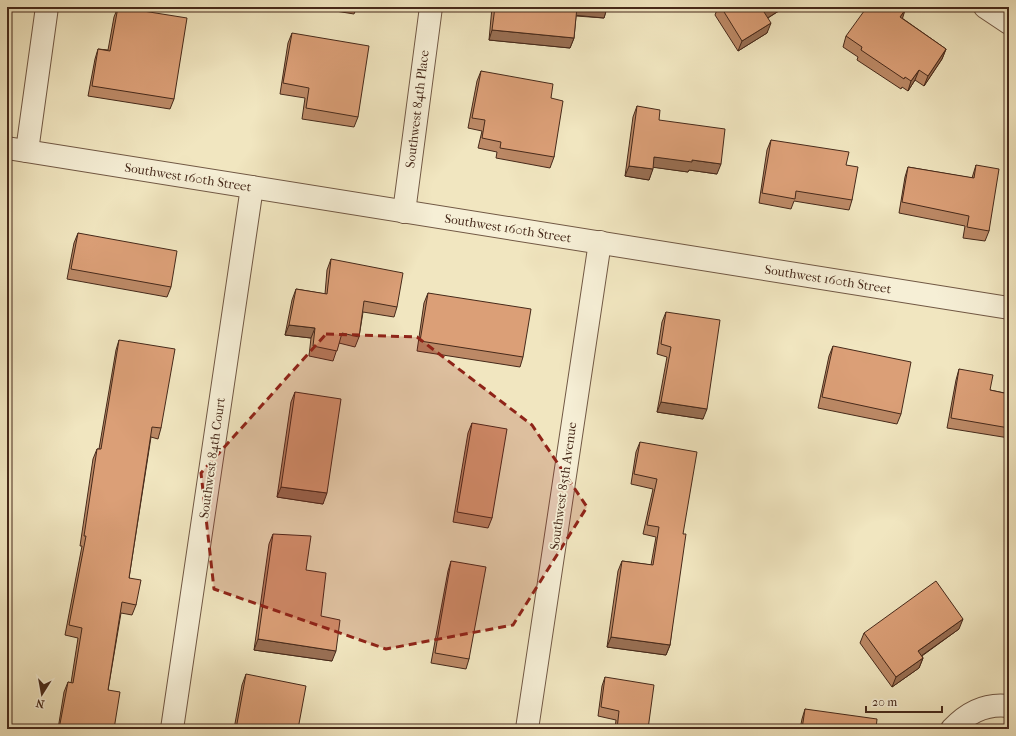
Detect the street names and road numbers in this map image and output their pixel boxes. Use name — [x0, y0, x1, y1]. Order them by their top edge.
street label: Southwest 84th Place — [402, 49, 432, 169]
street label: Southwest 160th Street — [124, 160, 253, 194]
street label: Southwest 160th Street — [444, 211, 573, 245]
street label: Southwest 160th Street — [764, 262, 893, 296]
street label: Southwest 84th Court — [196, 396, 228, 519]
street label: Southwest 85th Avenue — [547, 420, 579, 551]

